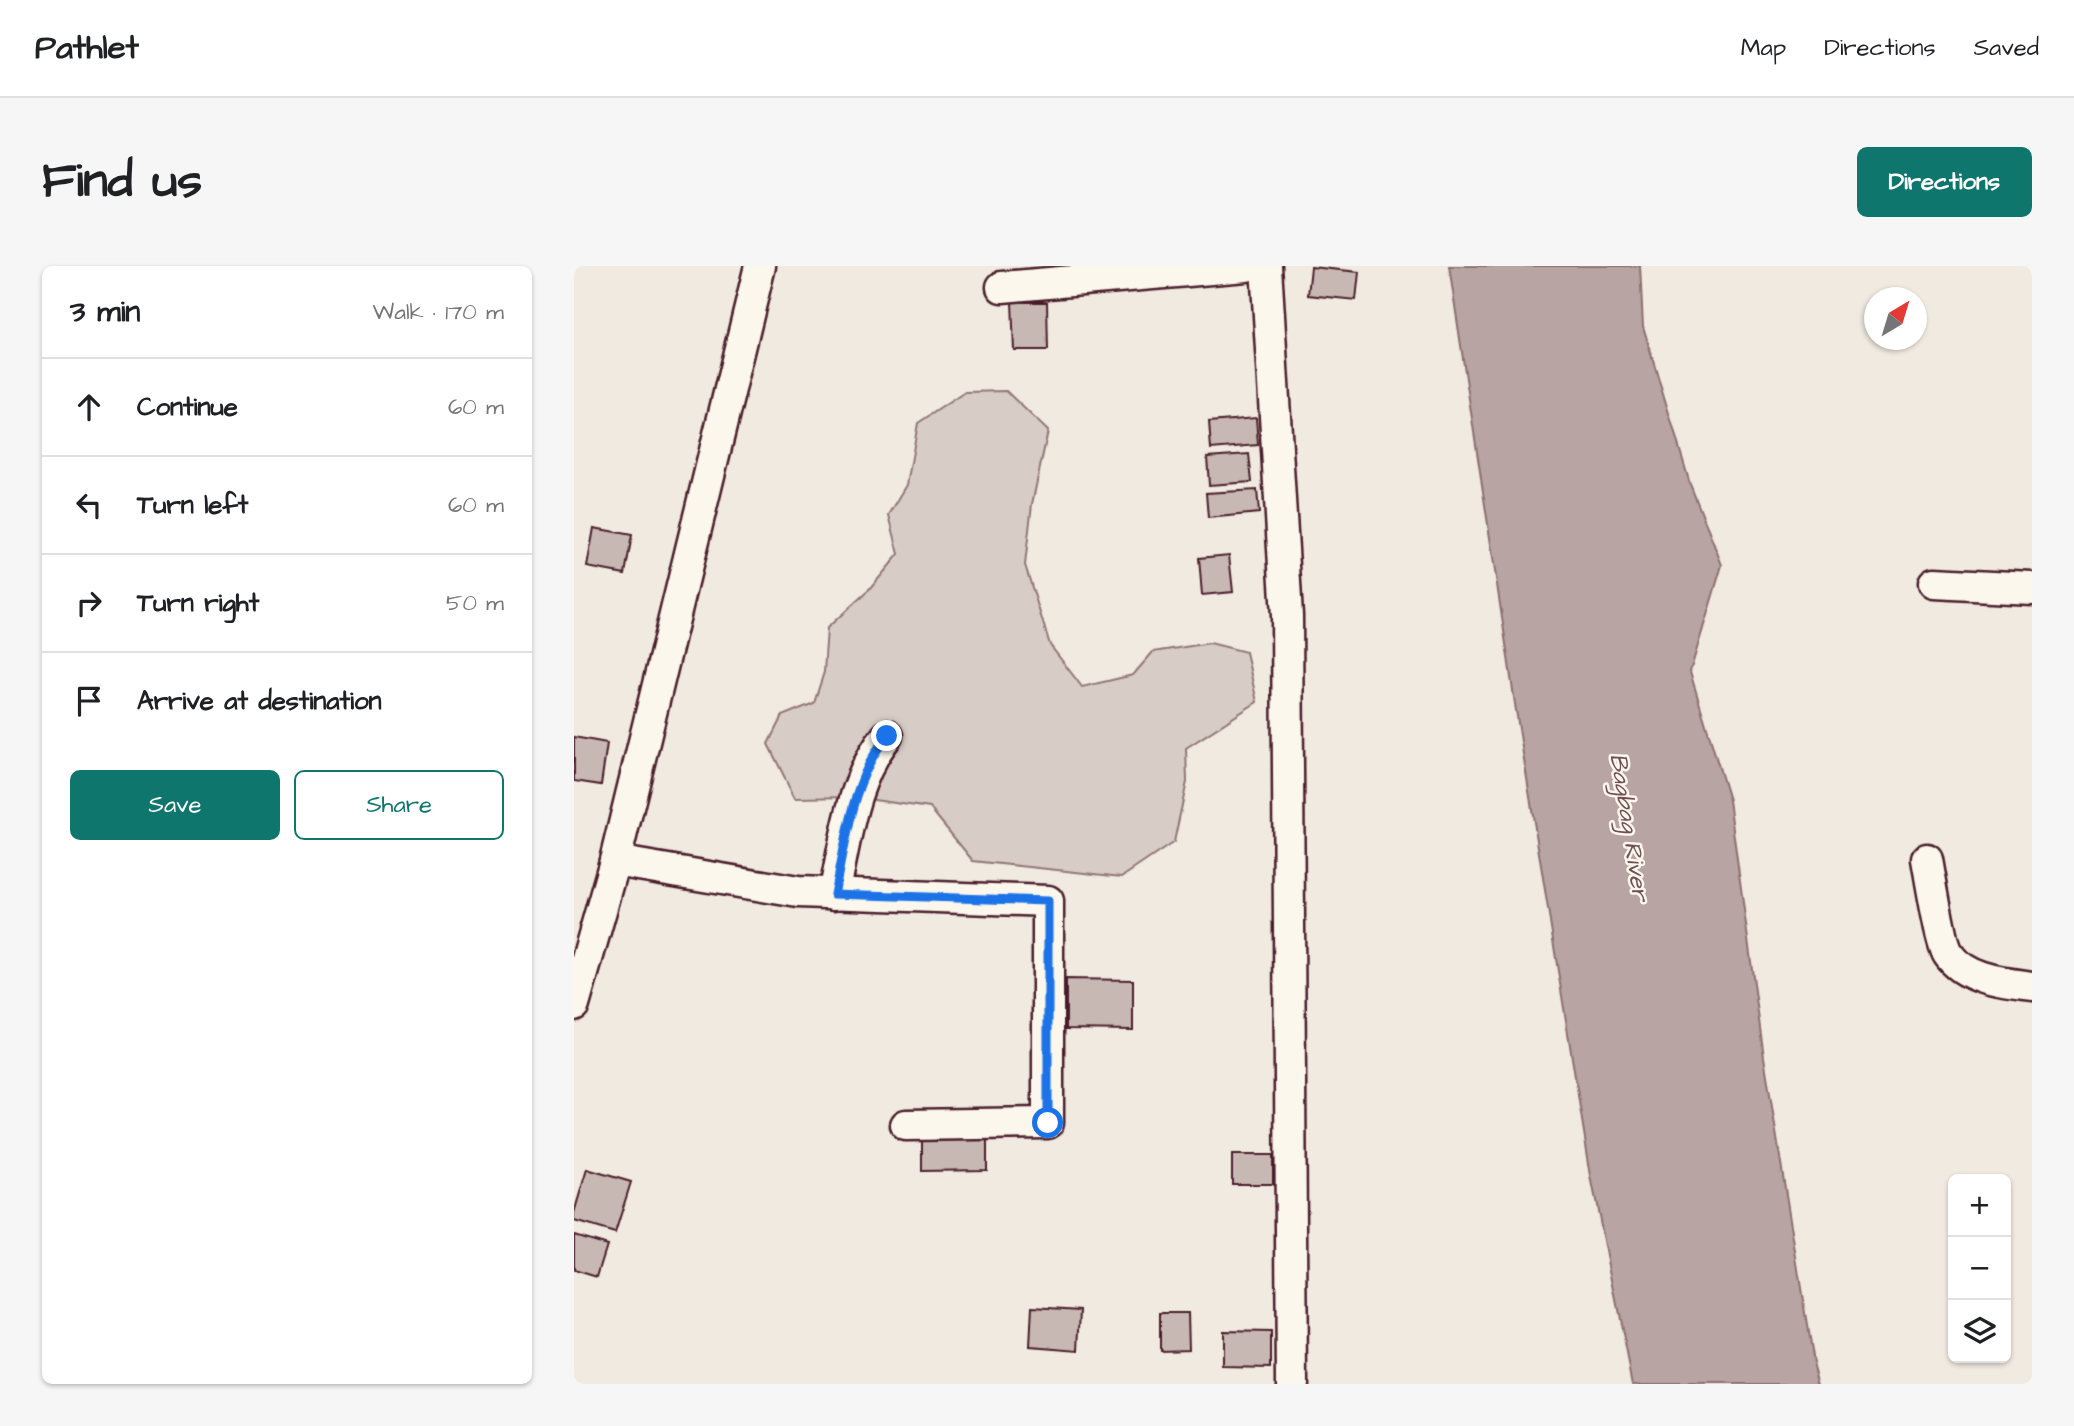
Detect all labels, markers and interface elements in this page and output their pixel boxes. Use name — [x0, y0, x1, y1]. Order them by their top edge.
text: Pathlet — [35, 25, 139, 71]
text: Map — [1741, 31, 1786, 65]
text: Directions — [1824, 31, 1936, 65]
text: Saved — [1974, 31, 2039, 65]
button: Directions — [1857, 147, 2032, 217]
text: Find us — [42, 148, 202, 216]
north arrow — [1864, 287, 1927, 350]
text: 3 min — [70, 291, 140, 333]
text: Walk · 170 m — [373, 296, 504, 328]
icon: ahead — [70, 388, 108, 426]
text: Continue — [137, 389, 238, 425]
text: 60 m — [448, 391, 504, 423]
icon: left — [70, 486, 108, 524]
text: Turn left — [137, 487, 248, 523]
text: 60 m — [448, 489, 504, 521]
icon: right — [70, 584, 108, 622]
text: Turn right — [137, 585, 259, 621]
text: 50 m — [446, 587, 504, 619]
icon: arrive — [70, 682, 108, 720]
text: Arrive at destination — [137, 683, 382, 719]
route end — [871, 720, 902, 751]
water label: Bagbag River — [1600, 751, 1658, 906]
button: Save — [70, 770, 280, 840]
button: Share — [294, 770, 504, 840]
route start — [1032, 1107, 1063, 1138]
map controls — [1948, 1174, 2011, 1363]
button: + — [1948, 1174, 2011, 1237]
button: − — [1948, 1237, 2011, 1300]
button: layers — [1948, 1300, 2011, 1363]

